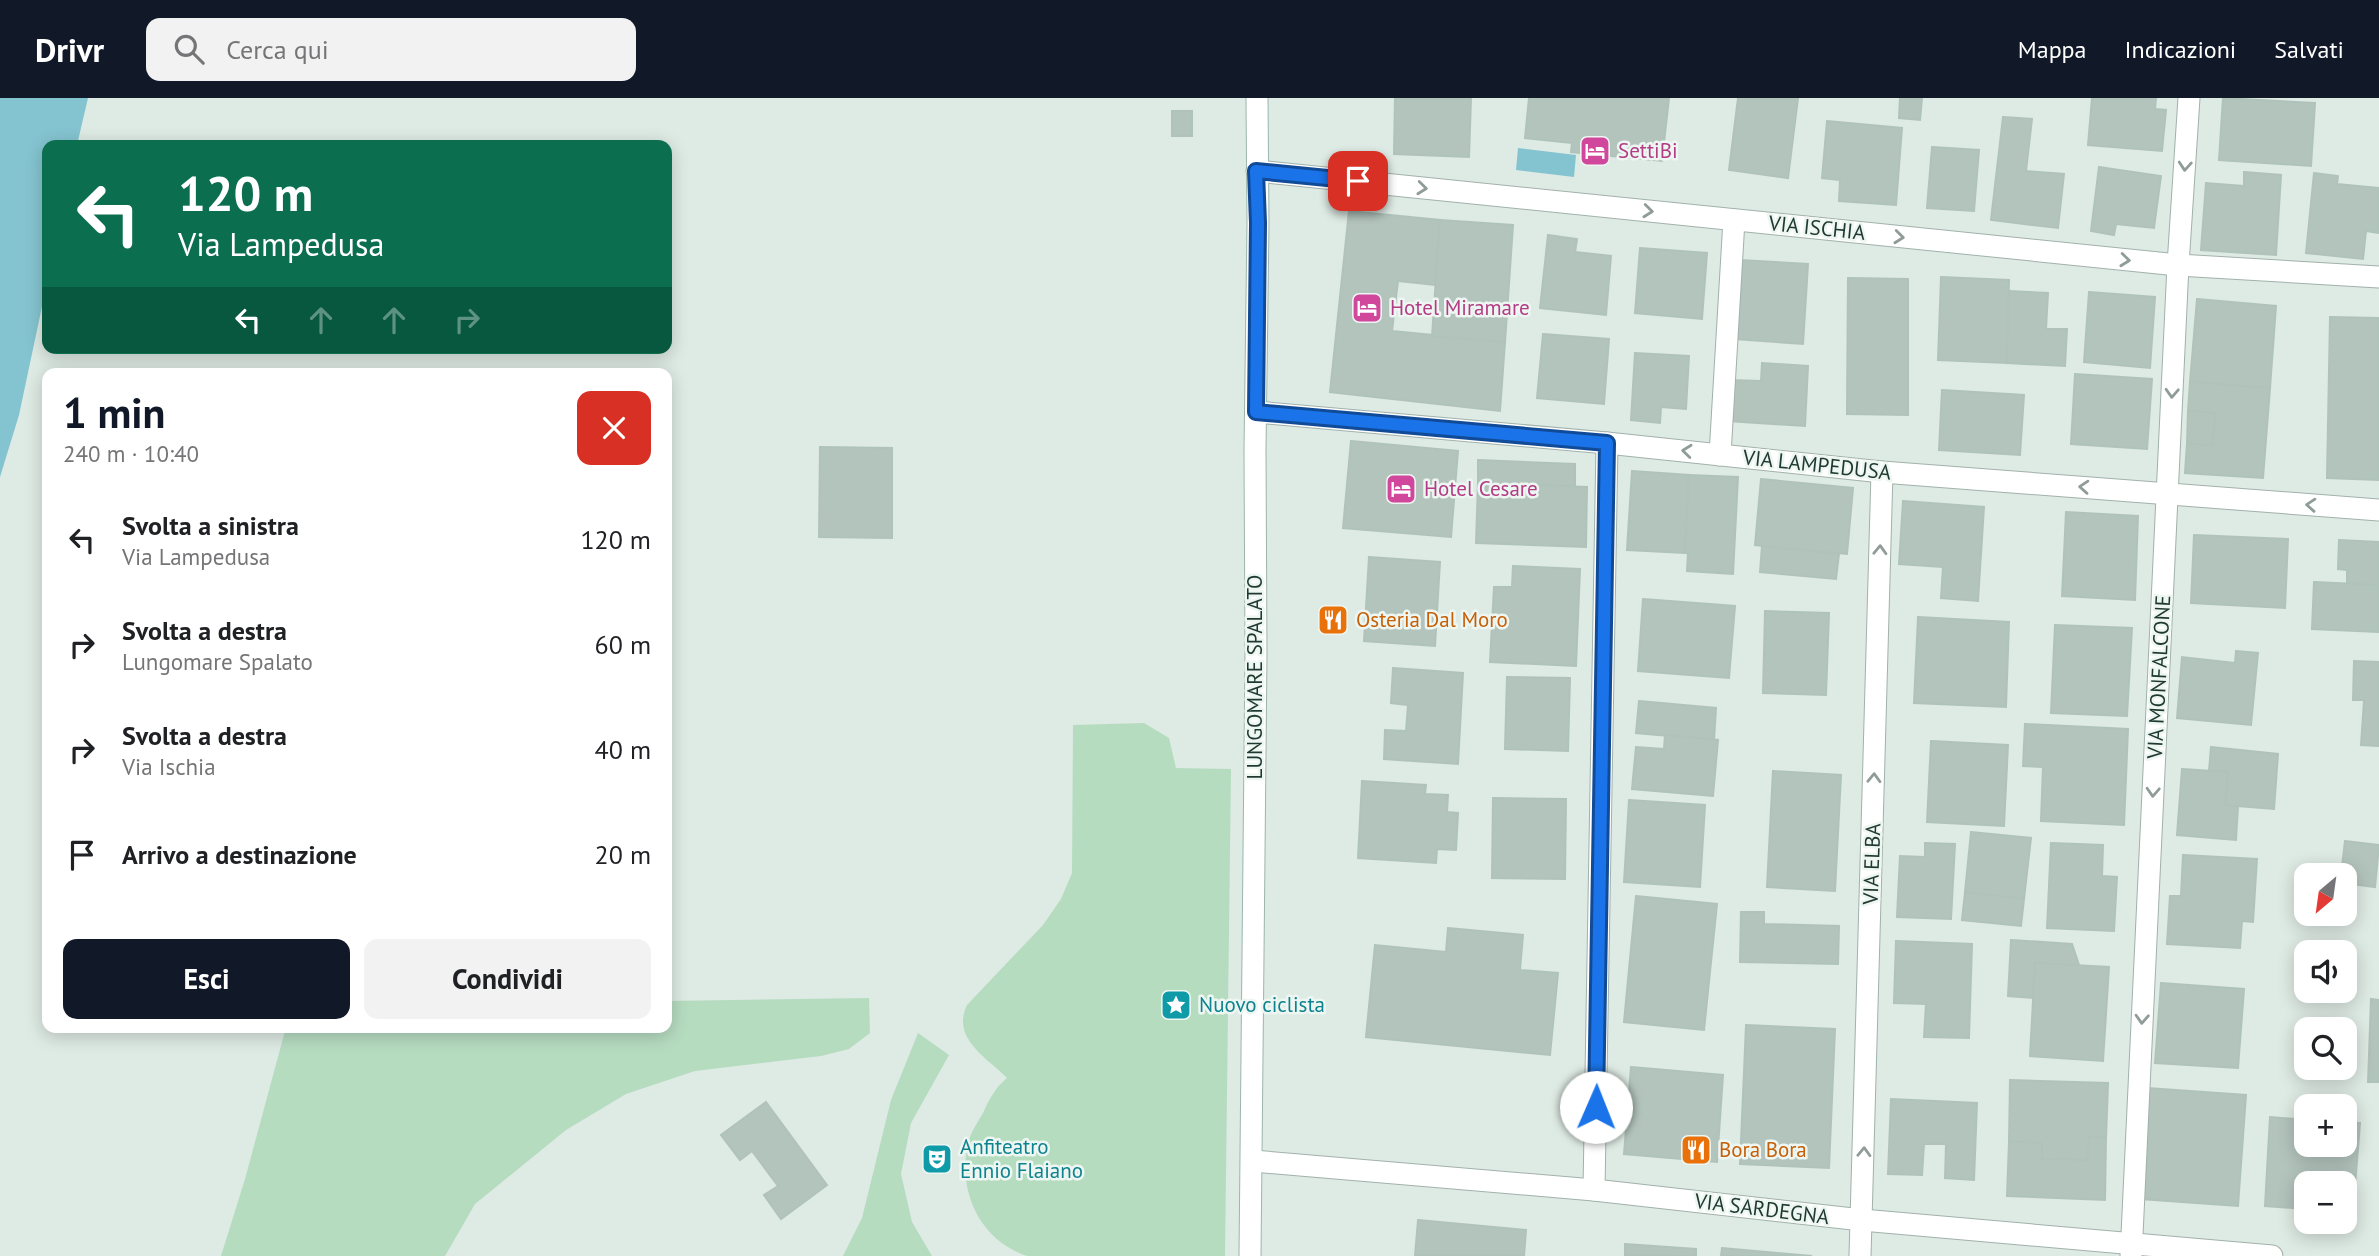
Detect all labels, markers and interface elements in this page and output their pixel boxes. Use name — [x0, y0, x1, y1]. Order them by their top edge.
search box — [146, 18, 636, 81]
text: Drivr — [35, 28, 104, 71]
icon: search — [170, 30, 208, 68]
text: Cerca qui — [226, 33, 329, 66]
text: Mappa — [2018, 34, 2087, 65]
text: Indicazioni — [2125, 34, 2236, 65]
text: Salvati — [2274, 34, 2344, 65]
hotel icon: SettiBi — [1578, 134, 1612, 168]
place label: SettiBi — [1618, 137, 1678, 164]
pin — [1328, 151, 1388, 211]
text: 120 m — [178, 161, 313, 225]
one-way arrow — [2177, 161, 2192, 172]
icon: arrive — [1339, 162, 1377, 200]
icon: left — [63, 168, 154, 259]
one-way arrow — [1416, 180, 1428, 195]
one-way arrow — [1643, 203, 1654, 218]
street label: VIA ISCHIA — [1766, 209, 1867, 246]
text: Via Lampedusa — [178, 223, 384, 265]
one-way arrow — [1893, 229, 1905, 244]
one-way arrow — [2120, 252, 2131, 267]
hotel icon: Hotel Miramare — [1350, 291, 1384, 325]
place label: Hotel Miramare — [1390, 294, 1530, 321]
icon: left — [229, 301, 267, 339]
icon: ahead — [302, 301, 340, 339]
icon: ahead — [375, 301, 413, 339]
icon: right — [448, 301, 486, 339]
text: 1 min — [63, 385, 165, 440]
one-way arrow — [2165, 388, 2180, 399]
button: close — [577, 391, 651, 465]
text: 240 m · 10:40 — [63, 439, 199, 468]
street label: VIA LAMPEDUSA — [1741, 443, 1893, 486]
one-way arrow — [1681, 444, 1693, 459]
hotel icon: Hotel Cesare — [1384, 472, 1418, 506]
place label: Hotel Cesare — [1424, 475, 1538, 502]
one-way arrow — [2078, 480, 2089, 495]
one-way arrow — [2305, 498, 2316, 513]
text: Svolta a sinistra — [122, 509, 299, 542]
icon: left — [63, 521, 101, 559]
text: 120 m — [580, 523, 651, 556]
text: Via Lampedusa — [122, 542, 270, 571]
one-way arrow — [1872, 545, 1888, 555]
street label: LUNGOMARE SPALATO — [1241, 575, 1268, 779]
street label: VIA MONFALCONE — [2141, 594, 2176, 761]
restaurant icon: Osteria Dal Moro — [1316, 603, 1350, 637]
place label: Osteria Dal Moro — [1356, 606, 1508, 633]
text: Svolta a destra — [122, 614, 287, 647]
icon: right — [63, 626, 101, 664]
text: 60 m — [595, 628, 651, 661]
text: Lungomare Spalato — [122, 647, 313, 676]
text: Svolta a destra — [122, 719, 287, 752]
icon: right — [63, 731, 101, 769]
text: 40 m — [595, 733, 651, 766]
text: Via Ischia — [122, 752, 216, 781]
one-way arrow — [1866, 772, 1882, 783]
one-way arrow — [2146, 787, 2161, 798]
street label: VIA ELBA — [1857, 822, 1886, 906]
icon: arrive — [63, 836, 101, 874]
text: Arrivo a destinazione — [122, 838, 357, 871]
text: 20 m — [595, 838, 651, 871]
north arrow — [2294, 863, 2357, 926]
map controls — [2294, 863, 2357, 1234]
button: Esci — [63, 939, 350, 1019]
button: Condividi — [364, 939, 651, 1019]
button: sound — [2294, 940, 2357, 1003]
place icon: Nuovo ciclista — [1159, 988, 1193, 1022]
place label: Nuovo ciclista — [1199, 991, 1325, 1018]
one-way arrow — [2135, 1014, 2150, 1025]
button: search — [2294, 1017, 2357, 1080]
position arrow — [1559, 1070, 1633, 1144]
button: + — [2294, 1094, 2357, 1157]
place label: Anfiteatro Ennio Flaiano — [960, 1133, 1083, 1184]
restaurant icon: Bora Bora — [1679, 1133, 1713, 1167]
place label: Bora Bora — [1719, 1136, 1807, 1163]
theatre icon: Anfiteatro Ennio Flaiano — [920, 1142, 954, 1176]
one-way arrow — [1856, 1146, 1871, 1157]
button: − — [2294, 1171, 2357, 1234]
street label: VIA SARDEGNA — [1692, 1187, 1832, 1230]

